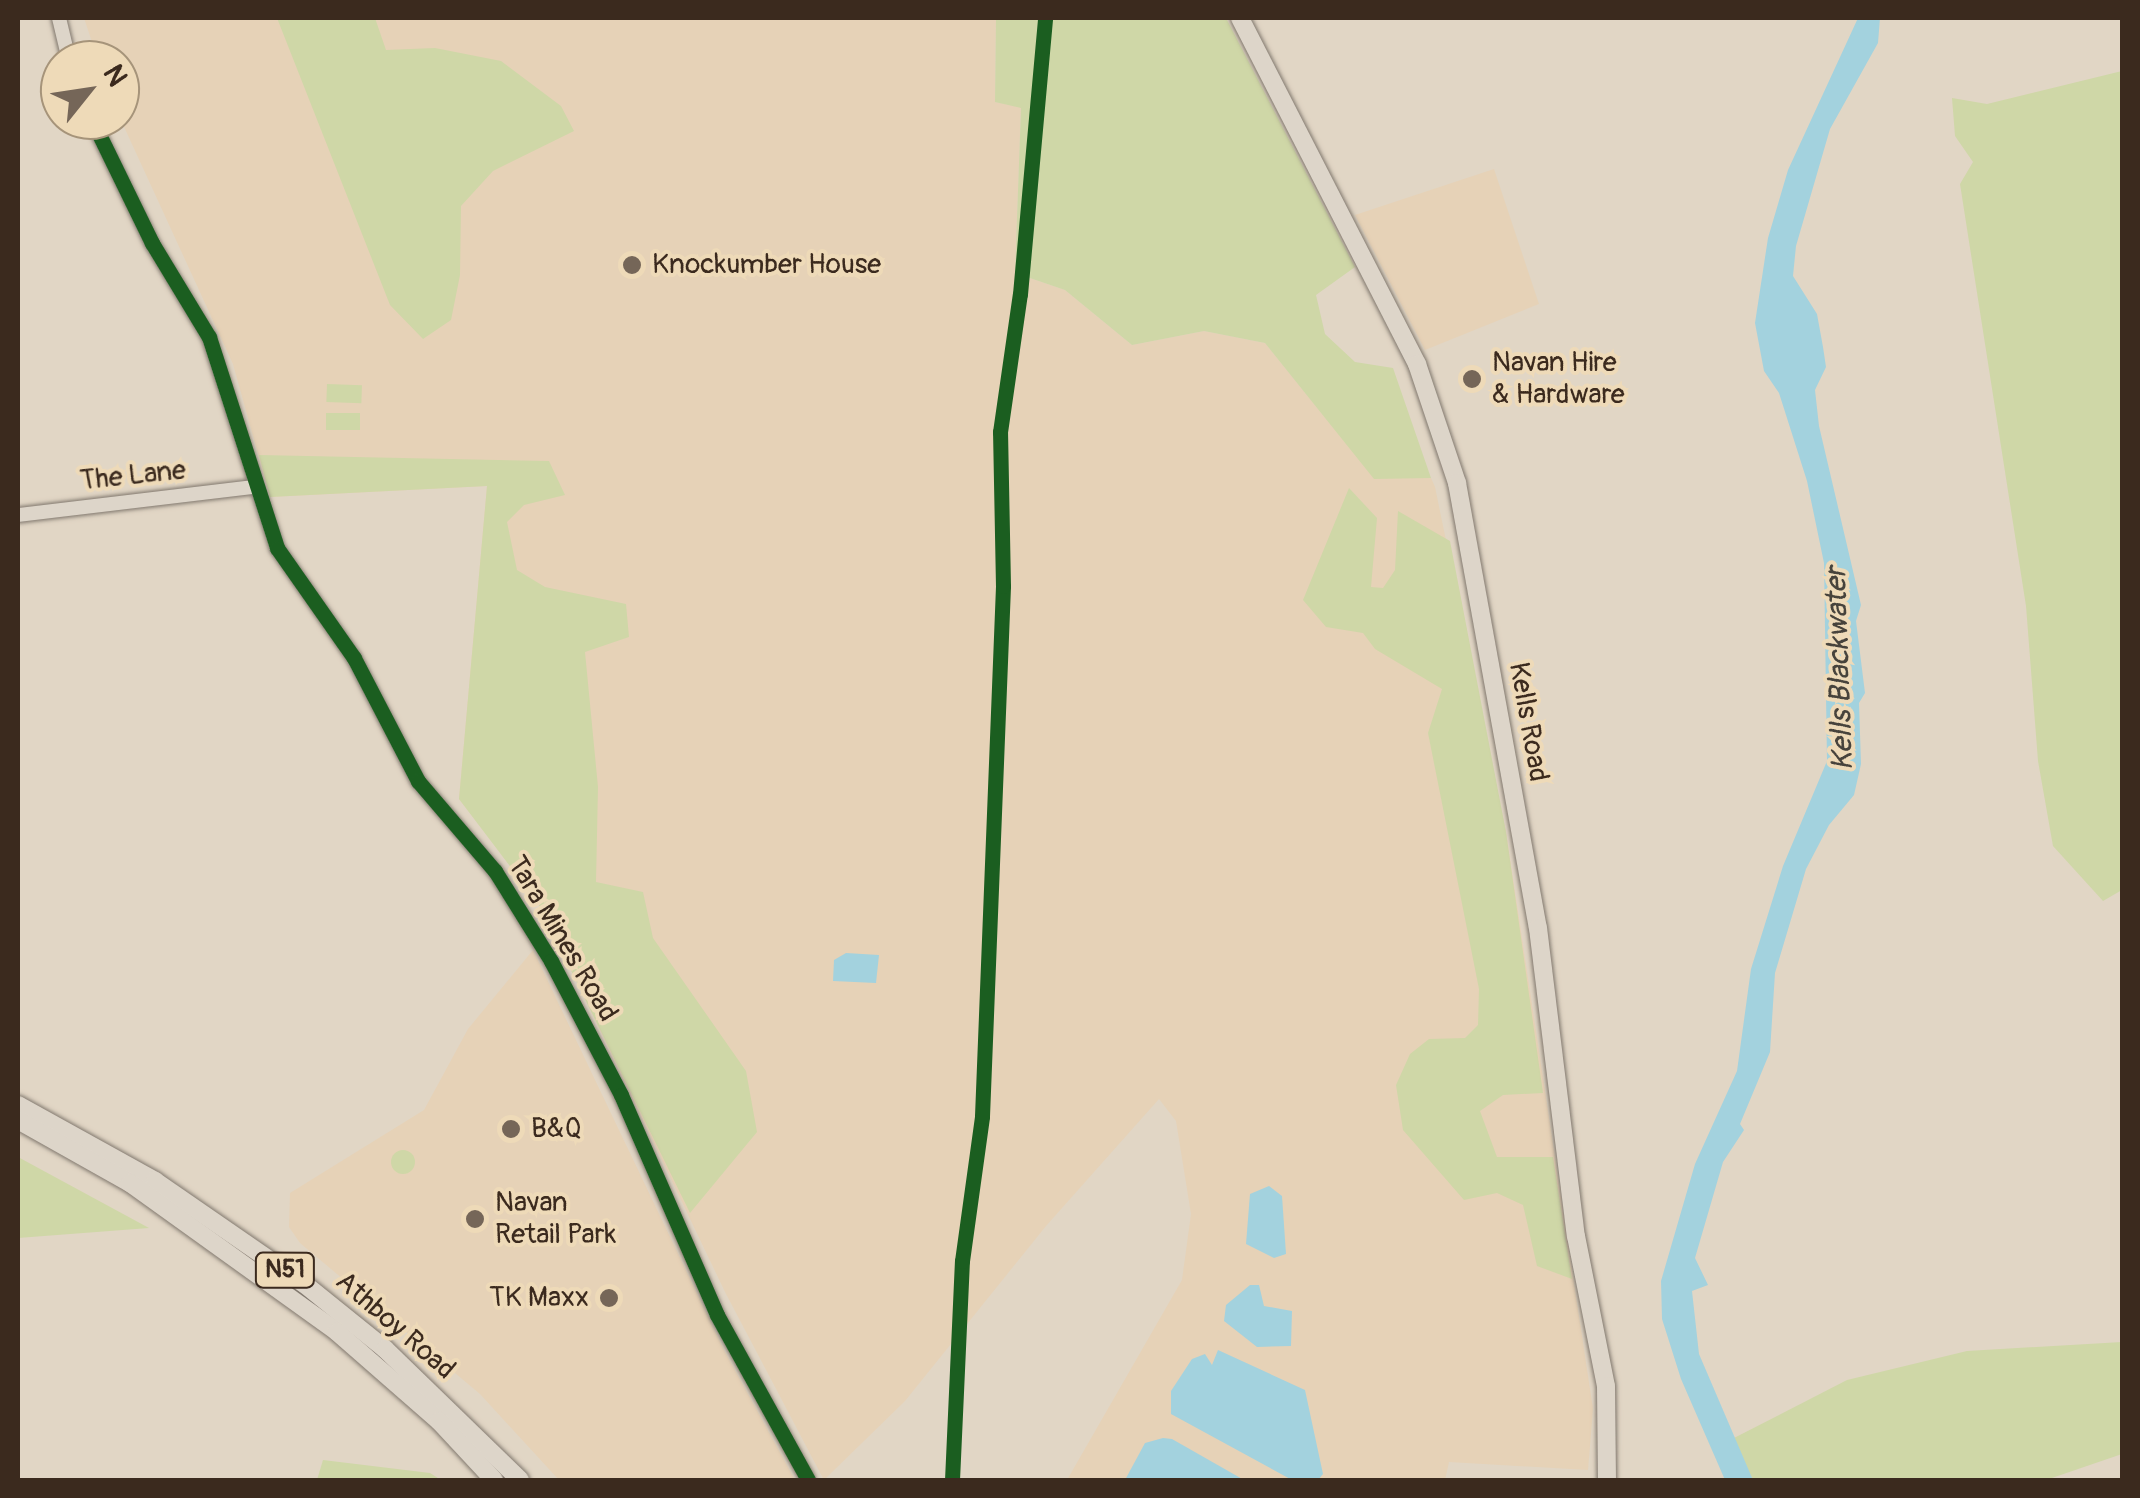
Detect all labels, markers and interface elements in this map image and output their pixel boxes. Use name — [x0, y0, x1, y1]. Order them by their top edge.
north arrow — [40, 40, 140, 140]
text: N — [95, 59, 135, 93]
place label: Knockumber House — [652, 248, 881, 282]
marker: Knockumber House — [621, 254, 643, 276]
place label: Navan Hire & Hardware — [1492, 346, 1625, 412]
marker: Navan Hire & Hardware — [1461, 368, 1483, 390]
street label: The Lane — [78, 454, 188, 498]
water label: Kells Blackwater — [1818, 567, 1862, 771]
street label: Kells Road — [1501, 660, 1555, 784]
street label: Tara Mines Road — [499, 850, 625, 1028]
place label: B&Q — [531, 1112, 581, 1146]
marker: B&Q — [500, 1118, 522, 1140]
place label: Navan Retail Park — [495, 1186, 616, 1252]
marker: Navan Retail Park — [464, 1208, 486, 1230]
road number: N51 — [252, 1250, 318, 1290]
street label: Athboy Road — [328, 1265, 462, 1387]
place label: TK Maxx — [489, 1281, 589, 1315]
marker: TK Maxx — [598, 1287, 620, 1309]

